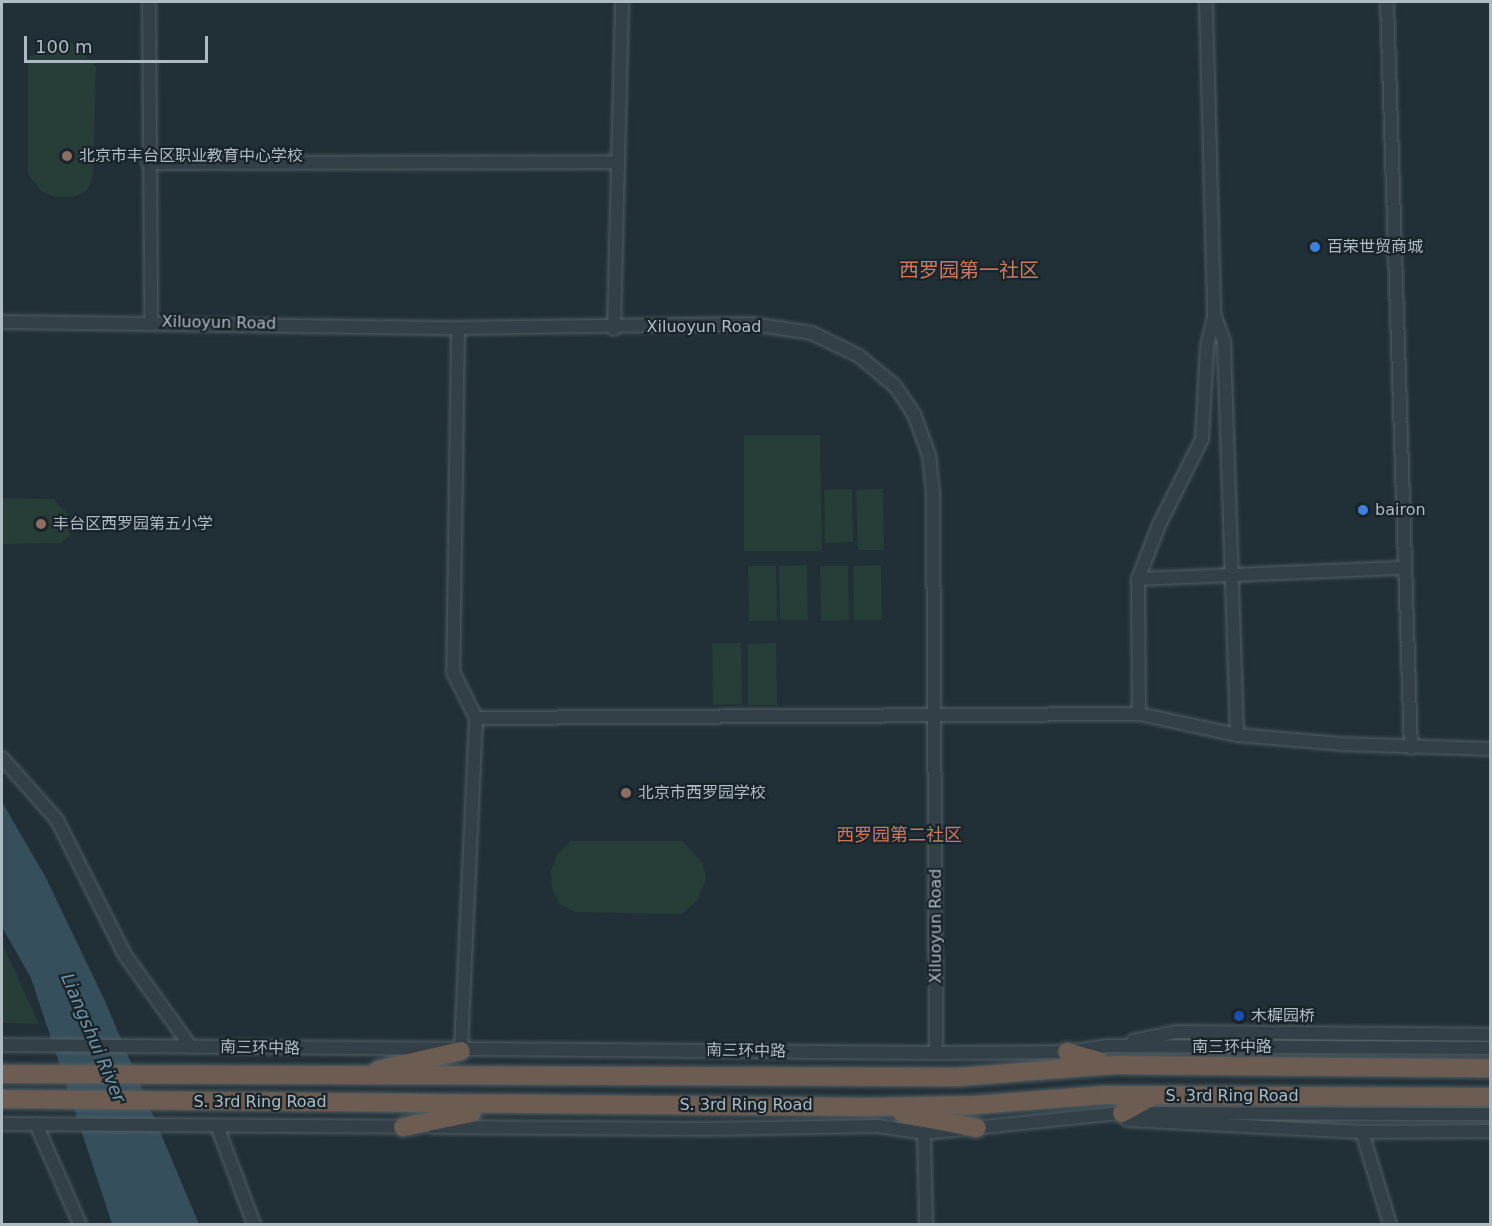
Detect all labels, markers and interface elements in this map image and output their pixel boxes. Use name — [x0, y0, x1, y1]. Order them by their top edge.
scale bar — [27, 24, 212, 62]
text: 100 m — [35, 36, 93, 57]
place label: 北京市丰台区职业教育中心学校 — [79, 146, 303, 166]
marker: 北京市丰台区职业教育中心学校 — [60, 149, 74, 163]
place label: 百荣世贸商城 — [1327, 237, 1423, 257]
marker: 百荣世贸商城 — [1308, 240, 1322, 254]
district label: 西罗园第一社区 — [899, 258, 1039, 282]
street label: Xiluoyun Road — [161, 312, 277, 334]
street label: Xiluoyun Road — [647, 317, 761, 337]
place label: bairon — [1375, 500, 1426, 520]
marker: bairon — [1356, 503, 1370, 517]
place label: 丰台区西罗园第五小学 — [53, 514, 213, 534]
marker: 丰台区西罗园第五小学 — [34, 517, 48, 531]
place label: 北京市西罗园学校 — [638, 783, 766, 803]
marker: 北京市西罗园学校 — [619, 786, 633, 800]
district label: 西罗园第二社区 — [836, 824, 962, 846]
street label: Xiluoyun Road — [926, 869, 946, 983]
water label: Liangshui River — [56, 970, 130, 1106]
place label: 木樨园桥 — [1251, 1006, 1315, 1026]
marker: 木樨园桥 — [1232, 1009, 1246, 1023]
street label: 南三环中路 — [1192, 1037, 1272, 1057]
street label: 南三环中路 — [220, 1038, 300, 1058]
street label: 南三环中路 — [706, 1041, 786, 1061]
street label: S. 3rd Ring Road — [1165, 1086, 1299, 1106]
street label: S. 3rd Ring Road — [193, 1092, 327, 1112]
street label: S. 3rd Ring Road — [679, 1095, 813, 1115]

